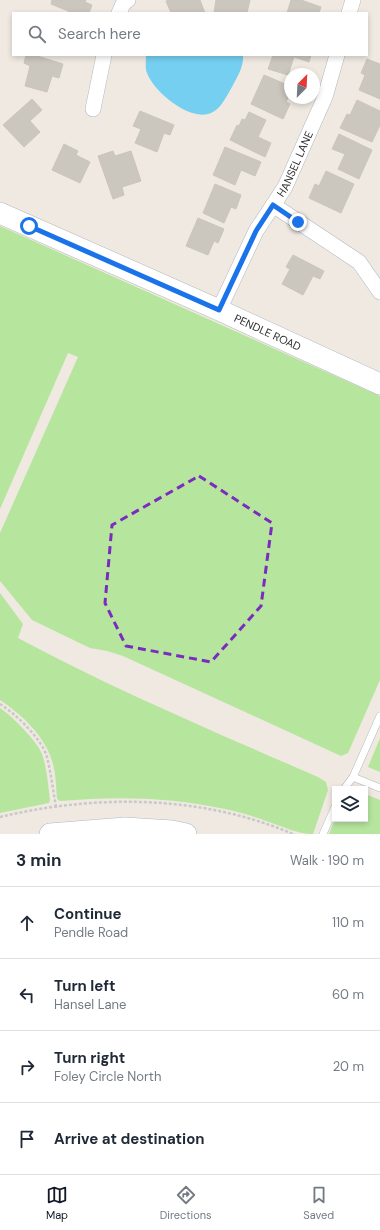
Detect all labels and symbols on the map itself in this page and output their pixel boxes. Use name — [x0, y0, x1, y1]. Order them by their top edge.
north arrow — [284, 68, 320, 104]
street label: HANSEL LANE — [273, 129, 316, 199]
route end — [289, 213, 307, 231]
route start — [20, 217, 38, 235]
street label: PENDLE ROAD — [232, 311, 304, 354]

